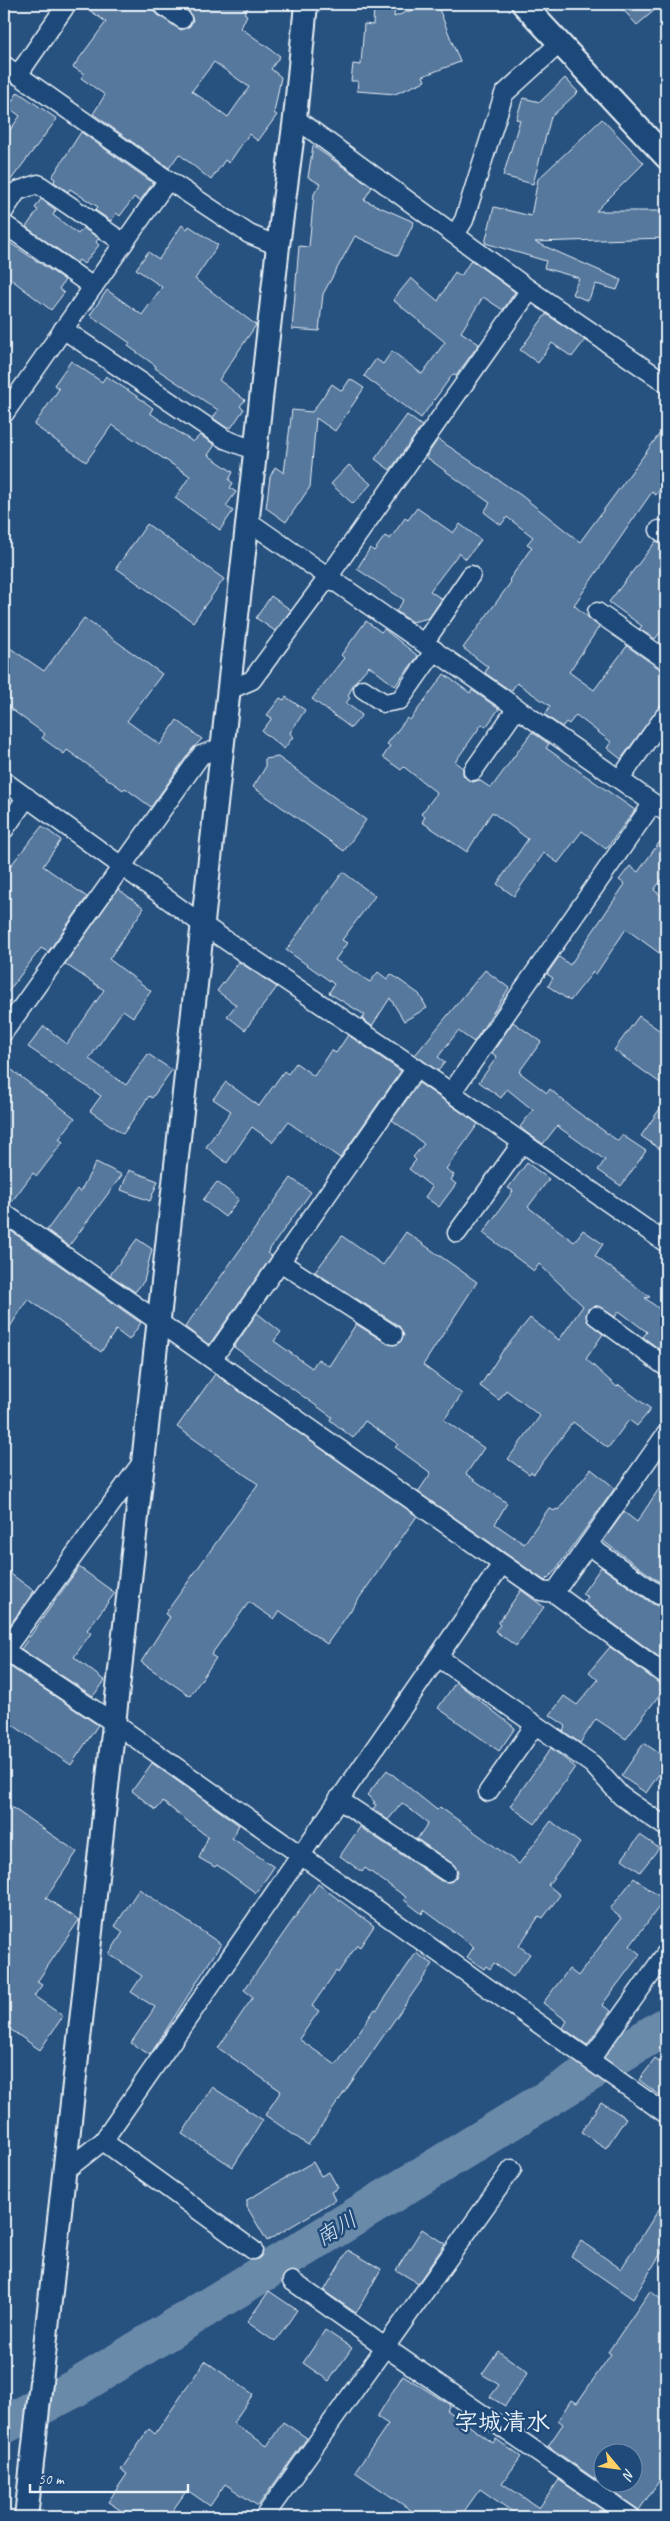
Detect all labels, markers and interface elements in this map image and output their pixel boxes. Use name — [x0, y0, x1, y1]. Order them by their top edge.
water label: 南川 — [310, 2206, 363, 2252]
district label: 字城清水 — [454, 2407, 550, 2437]
north arrow — [592, 2444, 642, 2494]
scale bar — [30, 2461, 188, 2493]
text: N — [618, 2466, 638, 2484]
text: 50 m — [38, 2470, 65, 2489]

